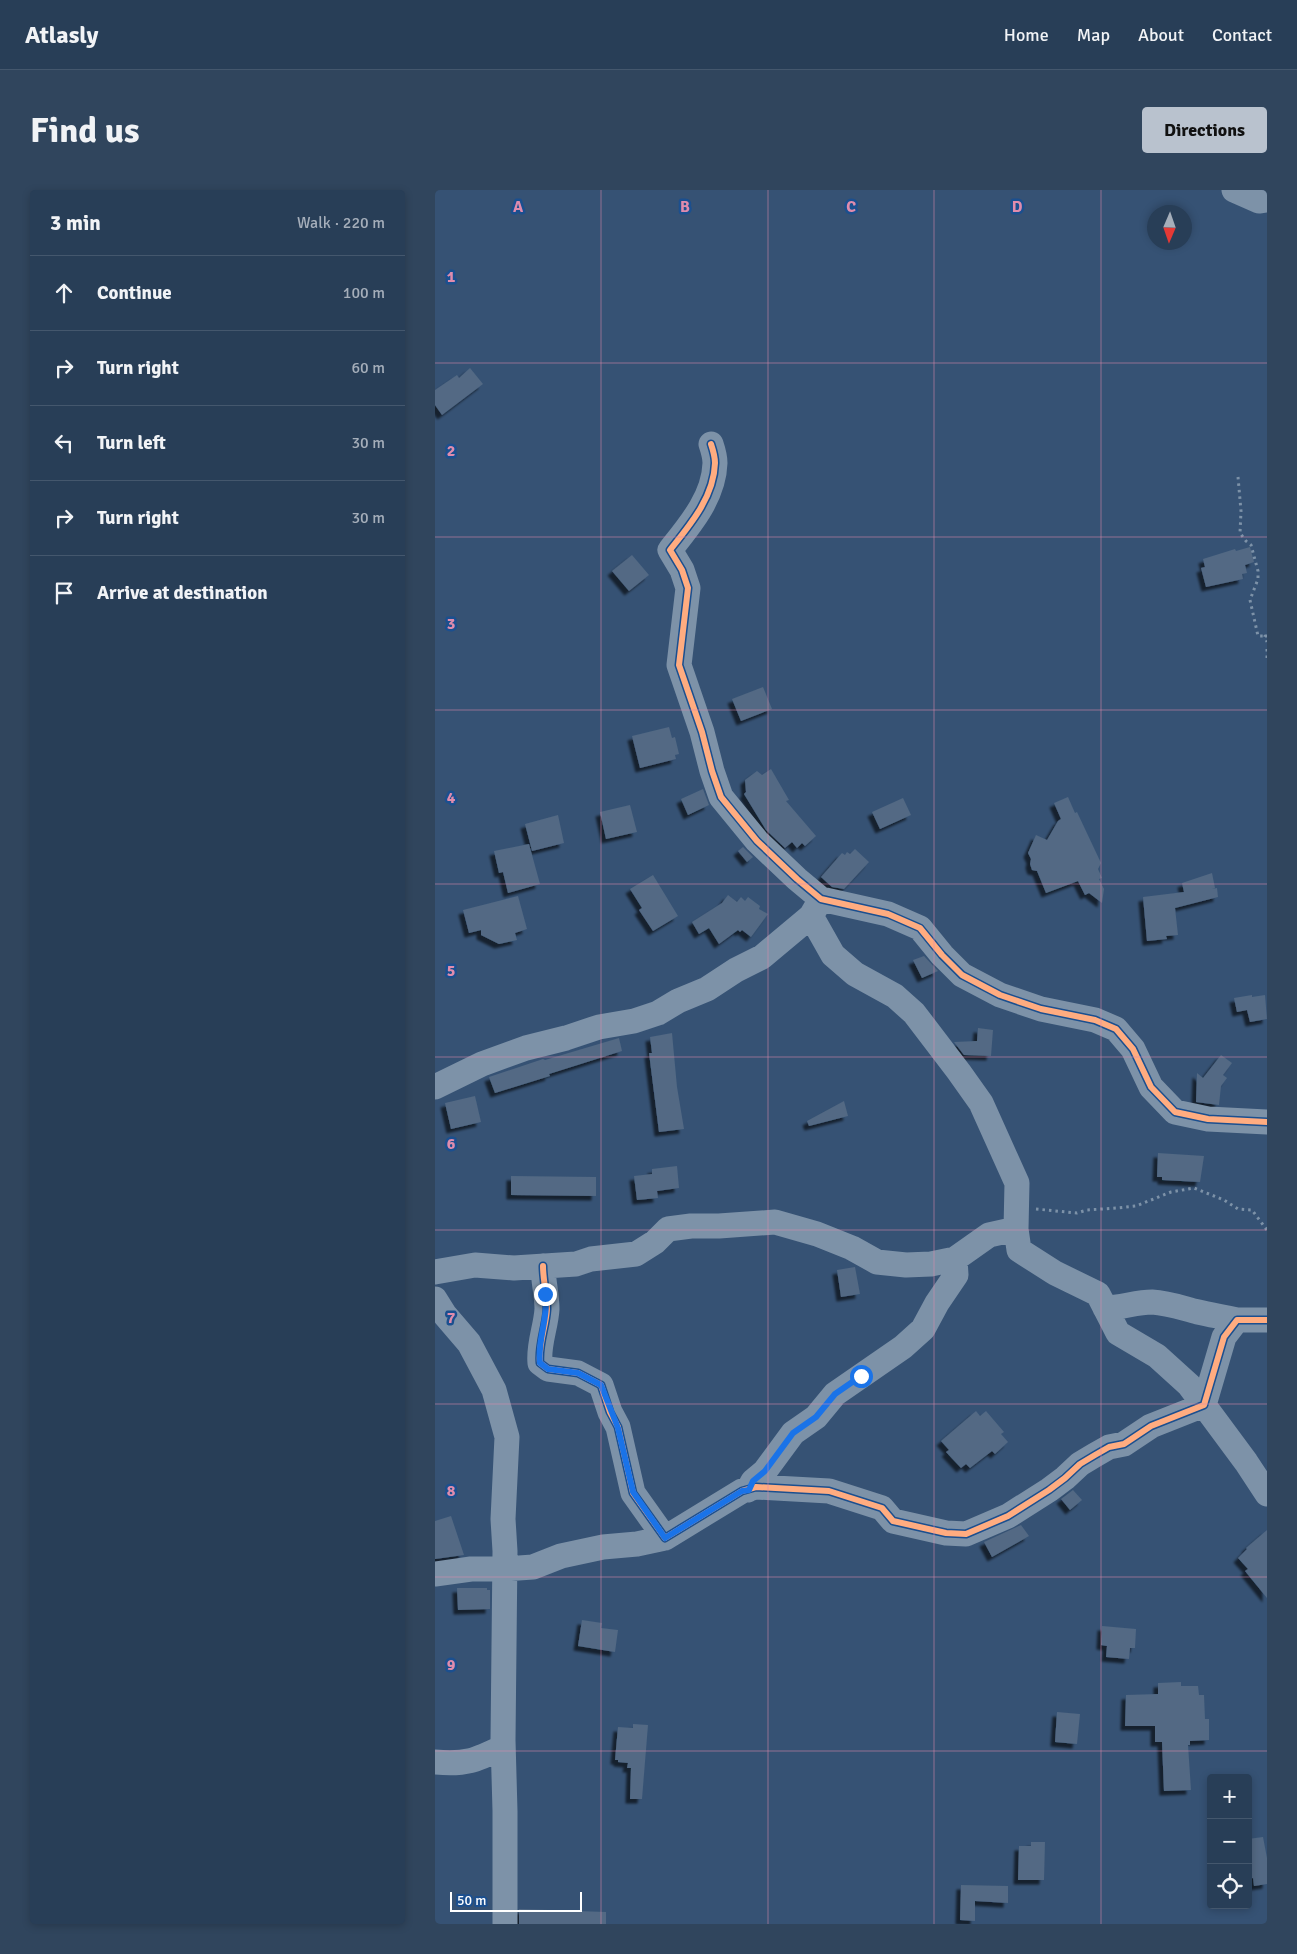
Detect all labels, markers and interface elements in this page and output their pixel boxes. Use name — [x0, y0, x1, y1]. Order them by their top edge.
text: Atlasly — [25, 20, 98, 50]
text: Home — [1004, 24, 1049, 46]
text: Map — [1077, 24, 1110, 46]
text: About — [1138, 24, 1184, 46]
text: Contact — [1212, 24, 1272, 46]
button: Directions — [1142, 107, 1267, 153]
text: Find us — [30, 109, 140, 152]
text: A — [513, 197, 524, 217]
text: B — [680, 197, 690, 217]
text: C — [846, 197, 856, 217]
text: D — [1012, 197, 1023, 217]
north arrow — [1147, 205, 1192, 250]
text: 3 min — [50, 210, 101, 236]
text: Walk · 220 m — [297, 213, 385, 233]
text: 1 — [447, 267, 456, 287]
icon: ahead — [50, 279, 78, 307]
text: Continue — [97, 281, 172, 305]
text: 100 m — [343, 283, 385, 303]
icon: right — [50, 354, 78, 382]
text: Turn right — [97, 356, 179, 380]
text: 60 m — [351, 358, 385, 378]
icon: left — [50, 429, 78, 457]
text: Turn left — [97, 431, 166, 455]
text: 30 m — [351, 433, 385, 453]
text: 2 — [447, 441, 455, 461]
icon: right — [50, 504, 78, 532]
text: Turn right — [97, 506, 179, 530]
text: 30 m — [351, 508, 385, 528]
icon: arrive — [50, 579, 78, 607]
text: Arrive at destination — [97, 581, 268, 605]
text: 3 — [447, 614, 455, 634]
text: 4 — [447, 788, 456, 808]
text: 5 — [447, 961, 455, 981]
text: 6 — [447, 1134, 456, 1154]
route end — [534, 1283, 557, 1306]
text: 7 — [447, 1308, 456, 1328]
route start — [850, 1365, 873, 1388]
text: 8 — [447, 1481, 456, 1501]
text: 9 — [447, 1655, 456, 1675]
map controls — [1207, 1774, 1252, 1909]
button: + — [1207, 1774, 1252, 1819]
button: − — [1207, 1819, 1252, 1864]
button: locate — [1207, 1864, 1252, 1909]
scale bar — [450, 1889, 583, 1912]
text: 50 m — [457, 1892, 486, 1909]

